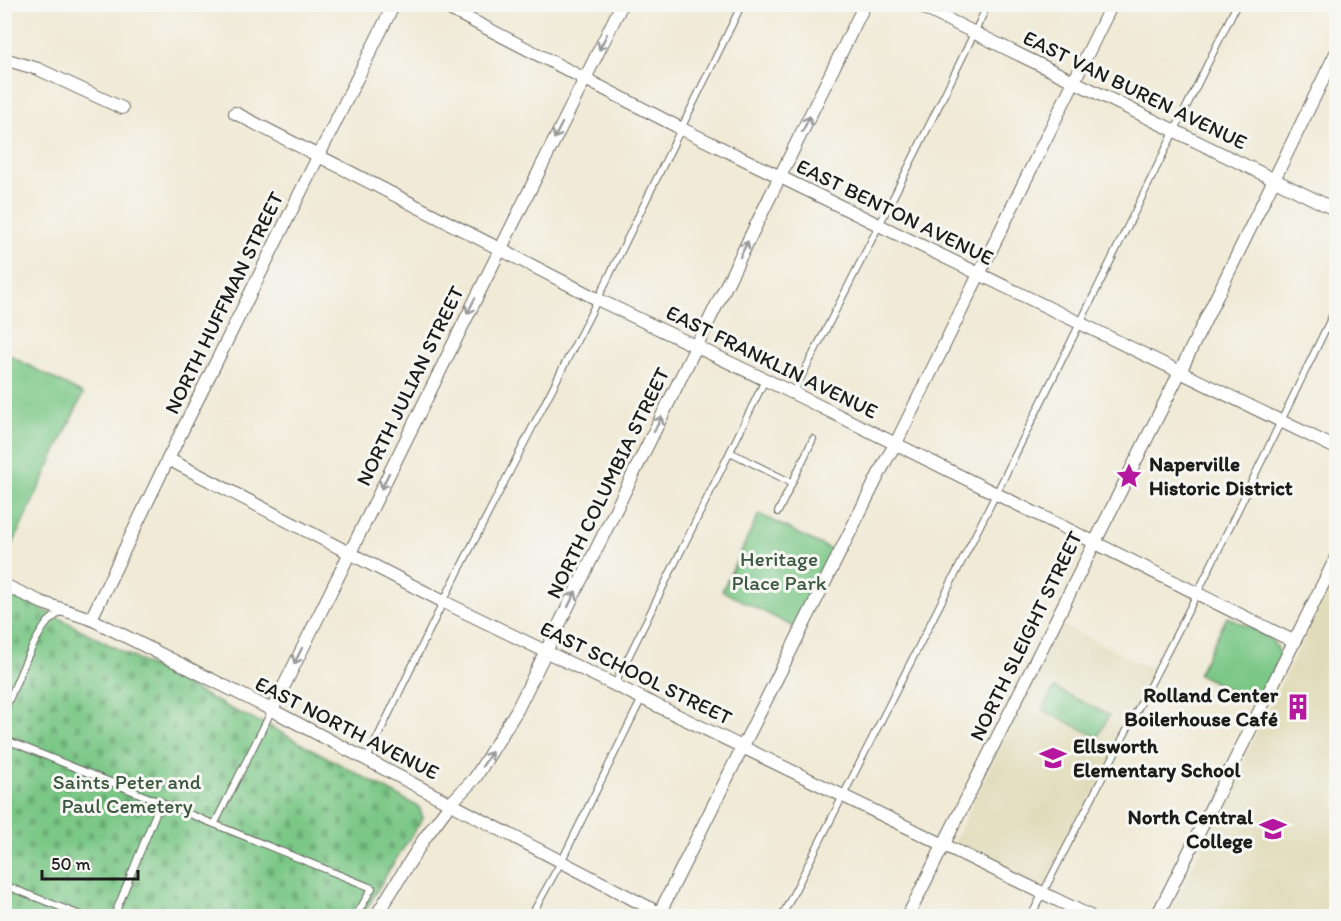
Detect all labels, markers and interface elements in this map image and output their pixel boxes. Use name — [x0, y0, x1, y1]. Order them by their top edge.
street label: EAST VAN BUREN AVENUE — [1019, 24, 1251, 155]
one-way arrow — [597, 32, 609, 50]
one-way arrow — [800, 116, 812, 134]
one-way arrow — [552, 122, 564, 140]
street label: EAST BENTON AVENUE — [793, 153, 998, 270]
street label: NORTH HUFFMAN STREET — [159, 187, 288, 418]
one-way arrow — [739, 241, 751, 259]
street label: NORTH JULIAN STREET — [350, 282, 469, 490]
one-way arrow — [465, 297, 477, 315]
street label: EAST FRANKLIN AVENUE — [662, 299, 882, 424]
street label: NORTH COLUMBIA STREET — [541, 363, 675, 602]
one-way arrow — [653, 416, 665, 434]
place label: Naperville Historic District — [1149, 451, 1293, 500]
place icon: Naperville Historic District — [1114, 461, 1144, 491]
one-way arrow — [379, 471, 390, 489]
street label: NORTH SLEIGHT STREET — [964, 527, 1087, 745]
park label: Heritage Place Park — [731, 546, 827, 595]
one-way arrow — [566, 590, 578, 608]
street label: EAST SCHOOL STREET — [536, 615, 736, 730]
one-way arrow — [292, 646, 304, 664]
street label: EAST NORTH AVENUE — [251, 670, 443, 785]
place label: Rolland Center Boilerhouse Café — [1124, 682, 1279, 731]
building icon: Rolland Center Boilerhouse Café — [1283, 692, 1313, 722]
place label: Ellsworth Elementary School — [1073, 733, 1242, 783]
school or university icon: Ellsworth Elementary School — [1038, 743, 1068, 773]
one-way arrow — [482, 751, 494, 768]
park label: Saints Peter and Paul Cemetery — [53, 769, 202, 818]
place label: North Central College — [1128, 804, 1254, 854]
school or university icon: North Central College — [1258, 814, 1288, 844]
scale bar — [42, 843, 138, 881]
text: 50 m — [51, 853, 91, 875]

